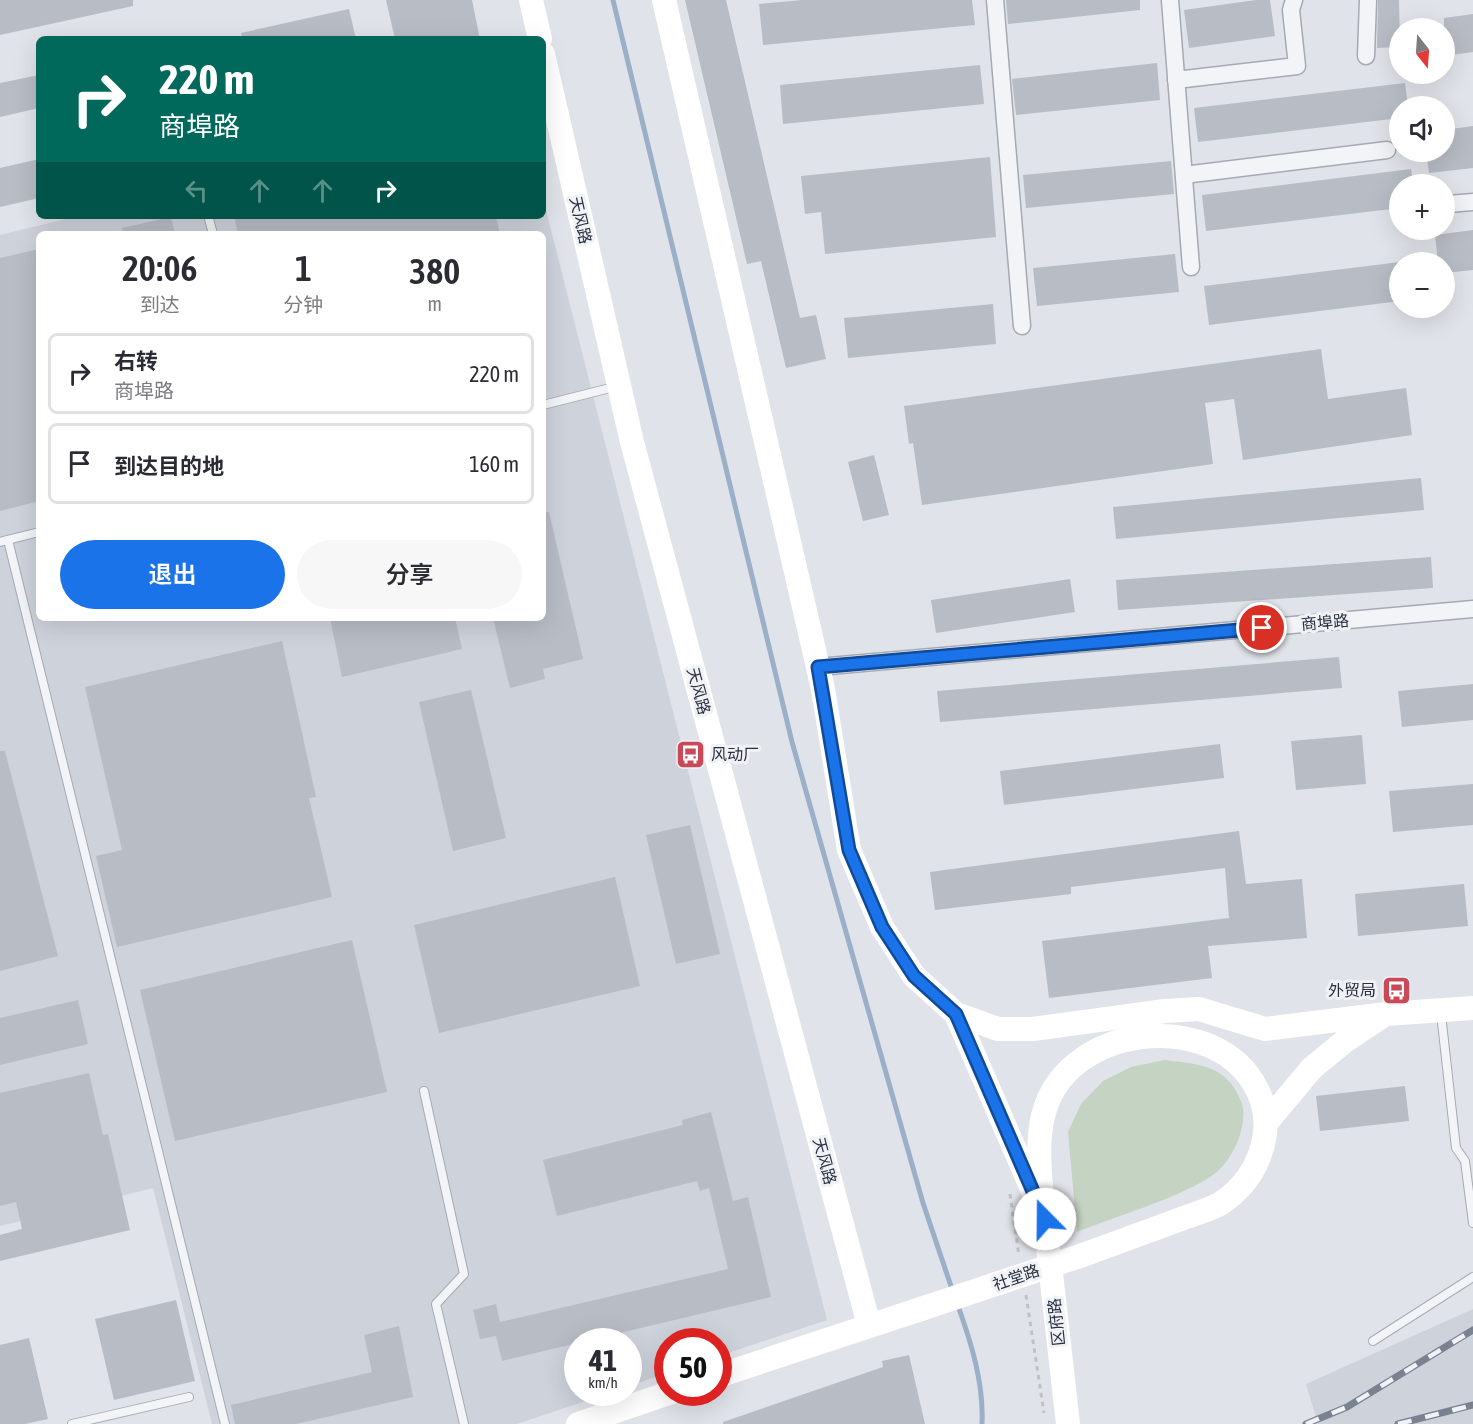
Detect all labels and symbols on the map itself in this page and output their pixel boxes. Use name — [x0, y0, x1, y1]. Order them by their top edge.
north arrow — [1389, 18, 1455, 84]
street label: 天风路 — [567, 195, 595, 245]
pin — [1236, 602, 1287, 653]
street label: 商埠路 — [1300, 611, 1350, 633]
street label: 天风路 — [684, 665, 714, 717]
bus stop icon: 风动厂 — [674, 738, 706, 770]
place label: 风动厂 — [711, 745, 759, 763]
bus stop icon: 外贸局 — [1381, 974, 1413, 1006]
place label: 外贸局 — [1328, 981, 1376, 999]
street label: 天风路 — [810, 1135, 840, 1187]
position arrow — [1013, 1187, 1077, 1251]
street label: 社堂路 — [990, 1261, 1042, 1293]
street label: 区府路 — [1045, 1297, 1067, 1347]
speed limit sign: 50 — [654, 1328, 732, 1406]

